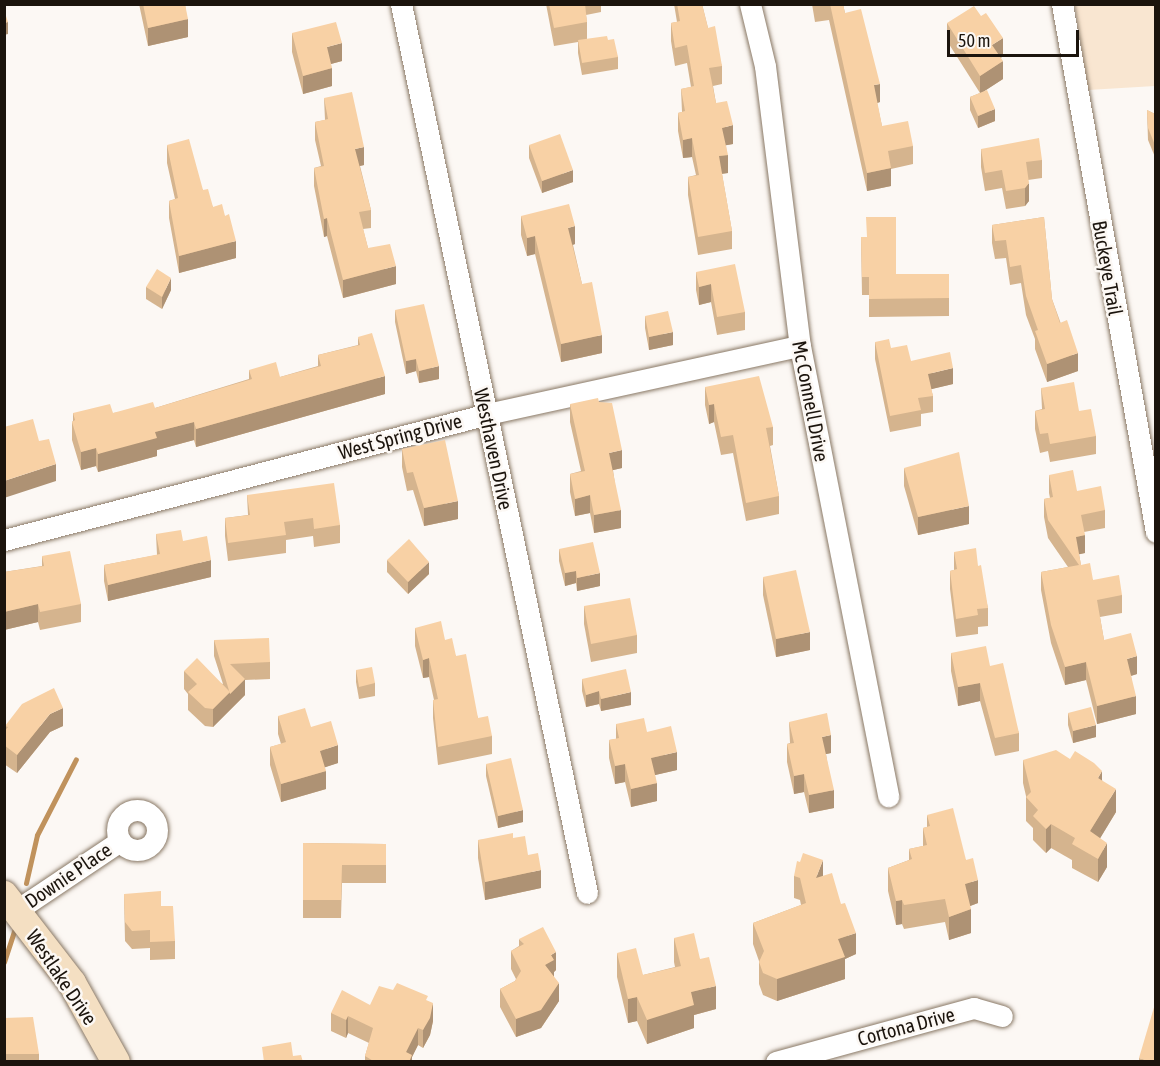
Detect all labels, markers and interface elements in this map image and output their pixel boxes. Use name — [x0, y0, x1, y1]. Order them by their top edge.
scale bar — [950, 18, 1082, 56]
text: 50 m — [958, 30, 990, 51]
street label: Buckeye Trail — [1088, 219, 1128, 317]
street label: Mc Connell Drive — [788, 339, 834, 463]
street label: Westhaven Drive — [469, 386, 519, 512]
street label: West Spring Drive — [336, 408, 464, 464]
street label: Downie Place — [20, 837, 116, 913]
street label: Westlake Drive — [21, 925, 103, 1029]
street label: Cortona Drive — [855, 1002, 957, 1050]

